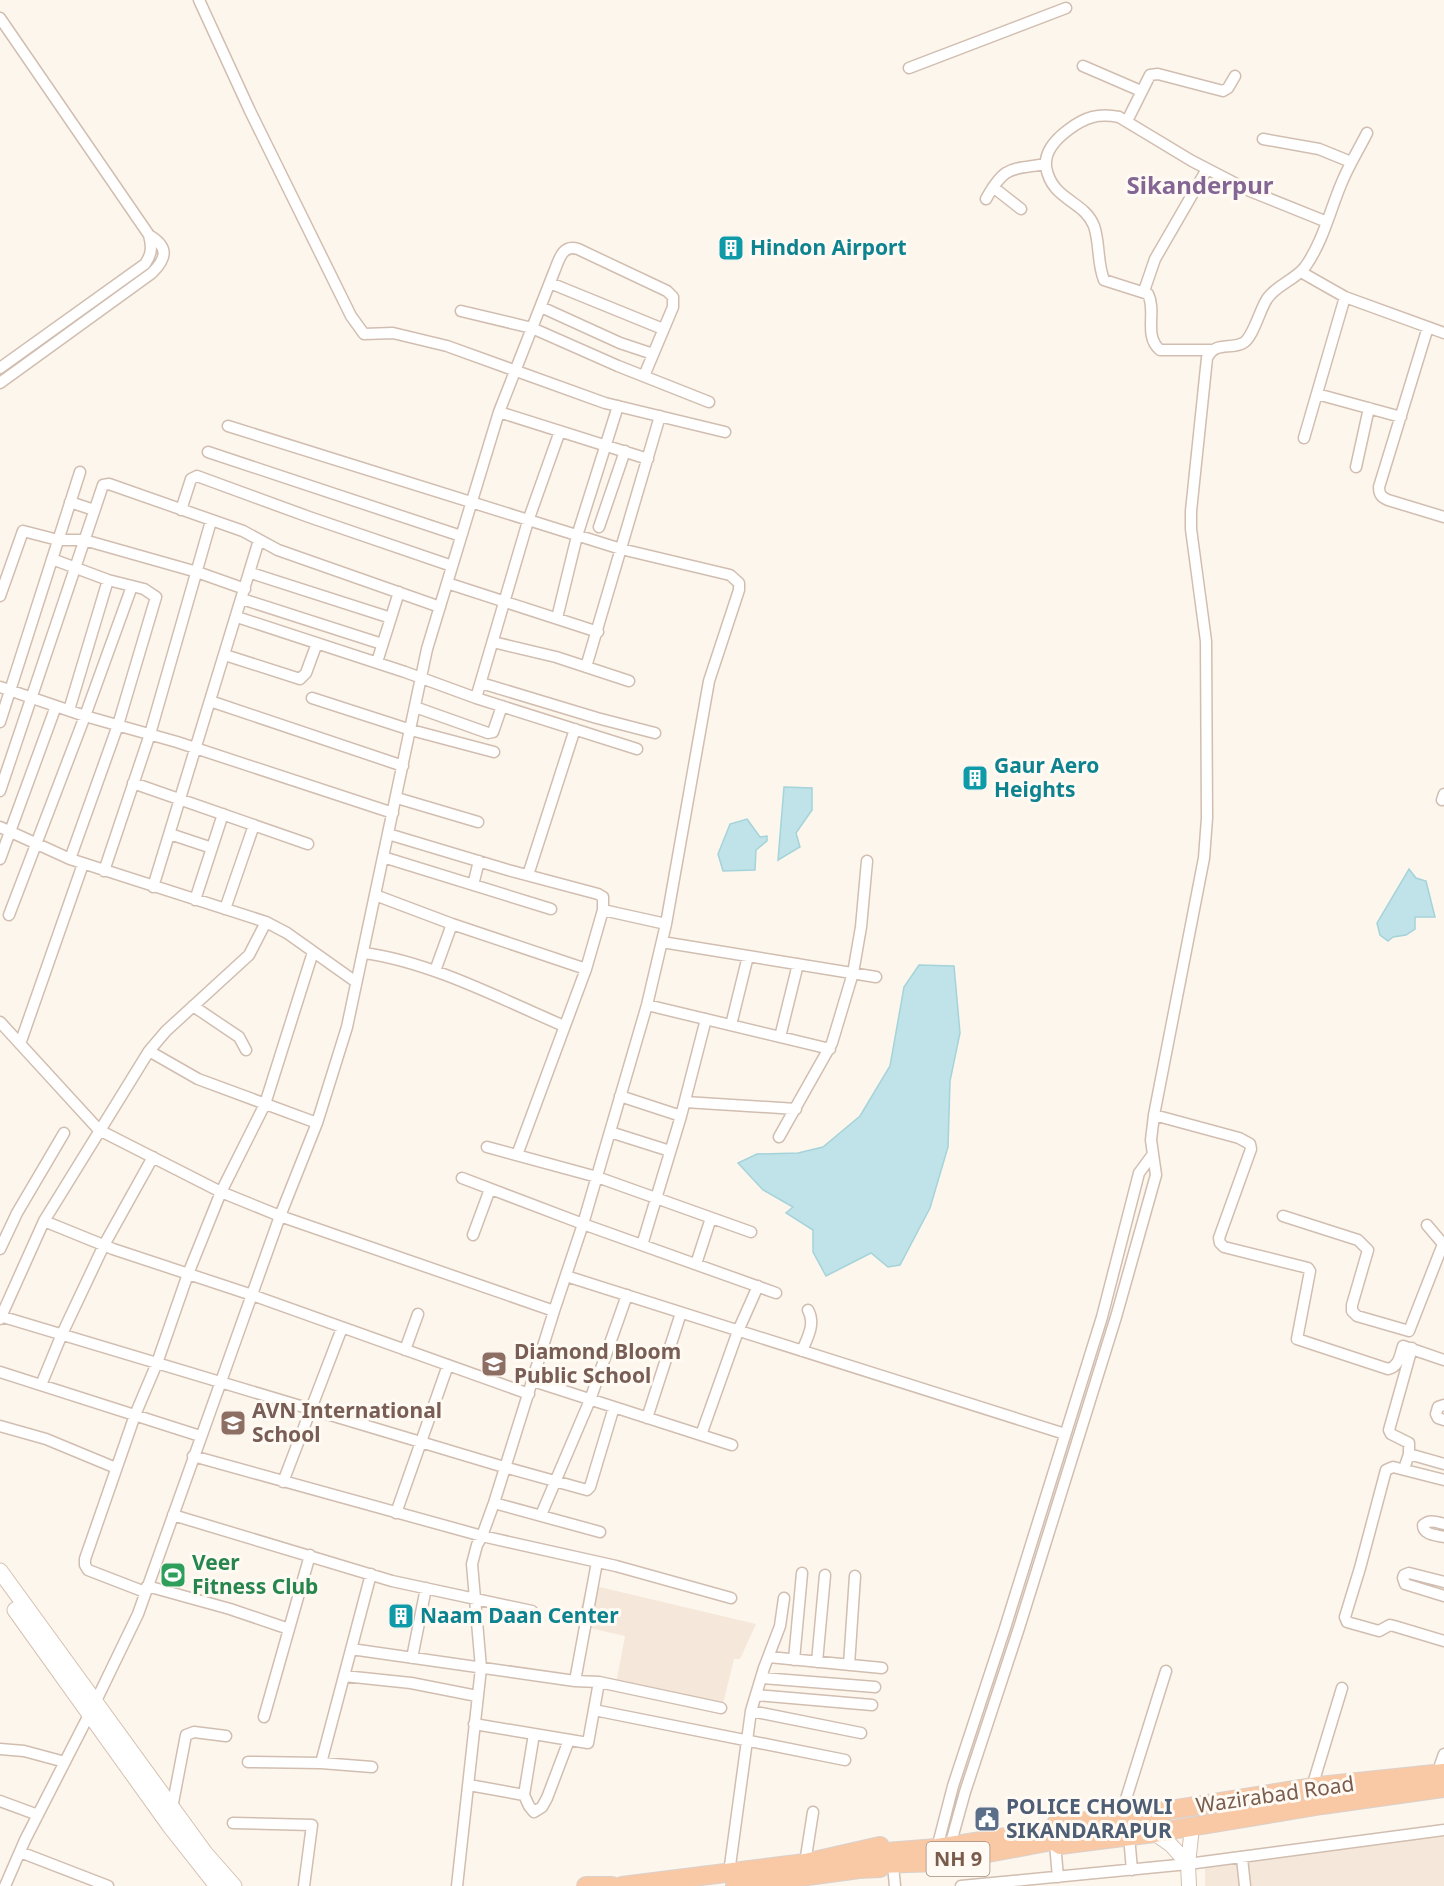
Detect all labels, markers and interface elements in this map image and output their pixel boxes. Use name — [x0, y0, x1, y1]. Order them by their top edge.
district label: Sikanderpur — [1127, 168, 1274, 201]
building icon: Hindon Airport — [716, 233, 746, 263]
place label: Hindon Airport — [750, 233, 907, 261]
place label: Gaur Aero Heights — [994, 751, 1099, 803]
building icon: Gaur Aero Heights — [960, 763, 990, 793]
place label: Diamond Bloom Public School — [514, 1337, 681, 1389]
school or university icon: Diamond Bloom Public School — [479, 1349, 509, 1379]
place label: AVN International School — [252, 1396, 442, 1448]
school or university icon: AVN International School — [218, 1408, 248, 1438]
place label: Veer Fitness Club — [192, 1548, 318, 1600]
sports icon: Veer Fitness Club — [158, 1560, 188, 1590]
building icon: Naam Daan Center — [386, 1601, 416, 1631]
place label: Naam Daan Center — [420, 1601, 619, 1629]
street label: Wazirabad Road — [1194, 1769, 1356, 1819]
place label: POLICE CHOWLI SIKANDARAPUR — [1006, 1792, 1172, 1844]
public building icon: POLICE CHOWLI SIKANDARAPUR — [972, 1804, 1002, 1834]
road number: NH 9 — [926, 1842, 990, 1876]

